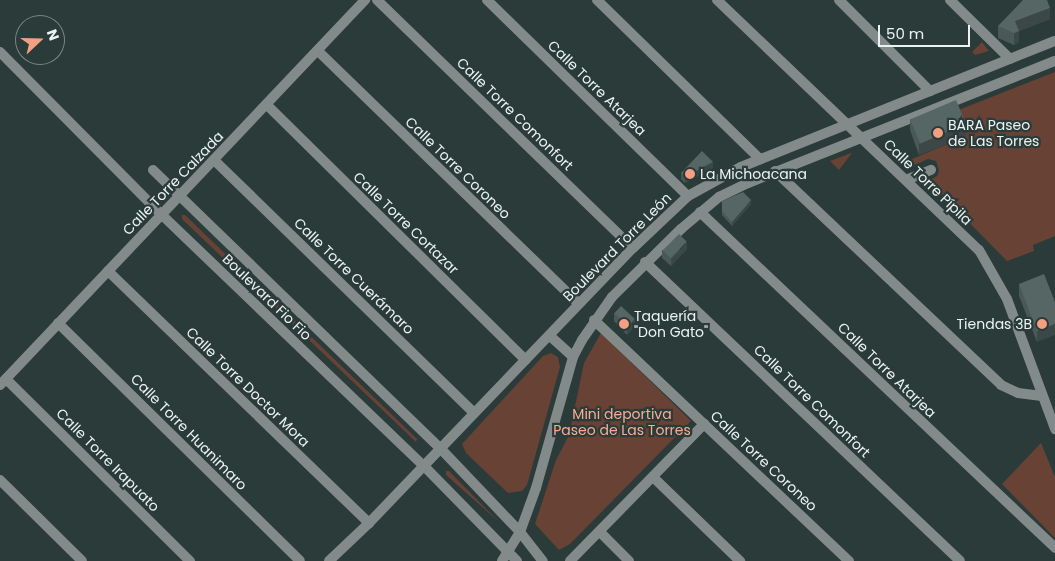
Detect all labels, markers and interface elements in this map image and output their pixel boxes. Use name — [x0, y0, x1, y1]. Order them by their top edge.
north arrow — [15, 15, 65, 65]
scale bar — [880, 15, 972, 47]
text: 50 m — [886, 23, 924, 44]
text: N — [42, 26, 64, 43]
street label: Calle Torre Atarjea — [544, 37, 650, 139]
street label: Calle Torre Comonfort — [453, 54, 577, 174]
street label: Calle Torre Coroneo — [402, 113, 514, 223]
place label: BARA Paseo de Las Torres — [948, 117, 1039, 150]
marker: BARA Paseo de Las Torres — [932, 127, 944, 139]
street label: Calle Torre Calzada — [119, 128, 227, 238]
street label: Calle Torre Pípila — [880, 136, 976, 228]
place label: La Michoacana — [700, 166, 807, 182]
street label: Calle Torre Cortazar — [350, 168, 462, 278]
marker: La Michoacana — [684, 168, 696, 180]
street label: Boulevard Torre León — [559, 189, 675, 305]
street label: Calle Torre Cuerámaro — [291, 214, 417, 338]
street label: Boulevard Fio Fio — [219, 250, 315, 344]
place label: Taquería "Don Gato" — [634, 308, 708, 341]
place label: Tiendas 3B — [957, 316, 1032, 332]
marker: Taquería "Don Gato" — [618, 318, 630, 330]
marker: Tiendas 3B — [1036, 318, 1048, 330]
street label: Calle Torre Atarjea — [834, 319, 940, 421]
street label: Calle Torre Doctor Mora — [183, 324, 313, 450]
street label: Calle Torre Comonfort — [750, 341, 874, 461]
street label: Calle Torre Huanimaro — [127, 370, 251, 494]
street label: Calle Torre Irapuato — [53, 405, 163, 515]
park label: Mini deportiva Paseo de Las Torres — [553, 406, 691, 438]
street label: Calle Torre Coroneo — [707, 407, 821, 515]

